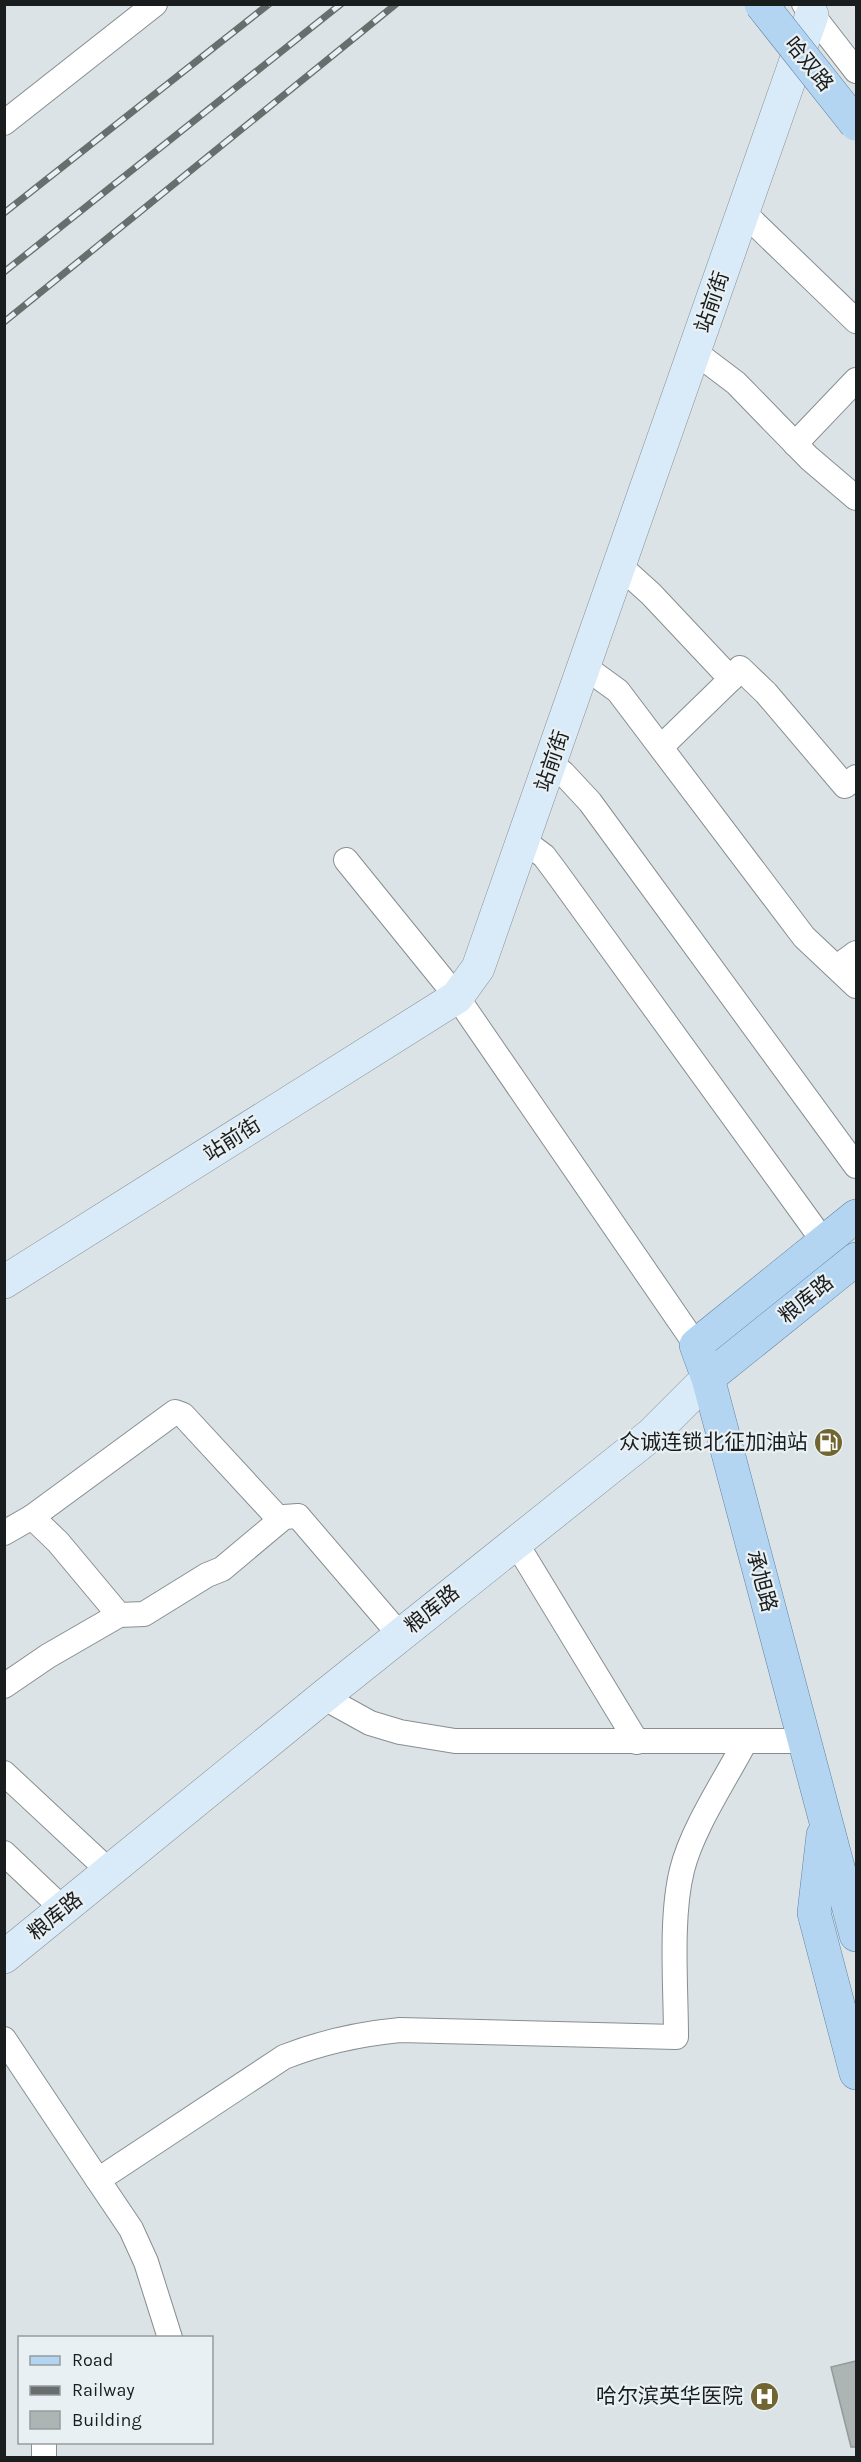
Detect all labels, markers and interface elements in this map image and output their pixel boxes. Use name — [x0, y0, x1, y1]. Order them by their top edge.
street label: 哈双路 — [780, 32, 838, 96]
street label: 站前街 — [690, 268, 734, 336]
street label: 站前街 — [530, 727, 574, 795]
street label: 站前街 — [199, 1112, 265, 1166]
street label: 粮库路 — [774, 1270, 838, 1328]
fuel station icon: 众诚连锁北征加油站 — [813, 1426, 845, 1458]
place label: 众诚连锁北征加油站 — [619, 1430, 808, 1454]
street label: 承旭路 — [742, 1547, 782, 1615]
street label: 粮库路 — [400, 1580, 464, 1638]
street label: 粮库路 — [23, 1887, 87, 1945]
legend — [18, 2336, 213, 2444]
text: Road — [72, 2349, 113, 2371]
text: Railway — [72, 2379, 135, 2401]
hospital icon: 哈尔滨英华医院 — [748, 2380, 780, 2412]
place label: 哈尔滨英华医院 — [596, 2384, 743, 2408]
text: Building — [72, 2409, 142, 2431]

